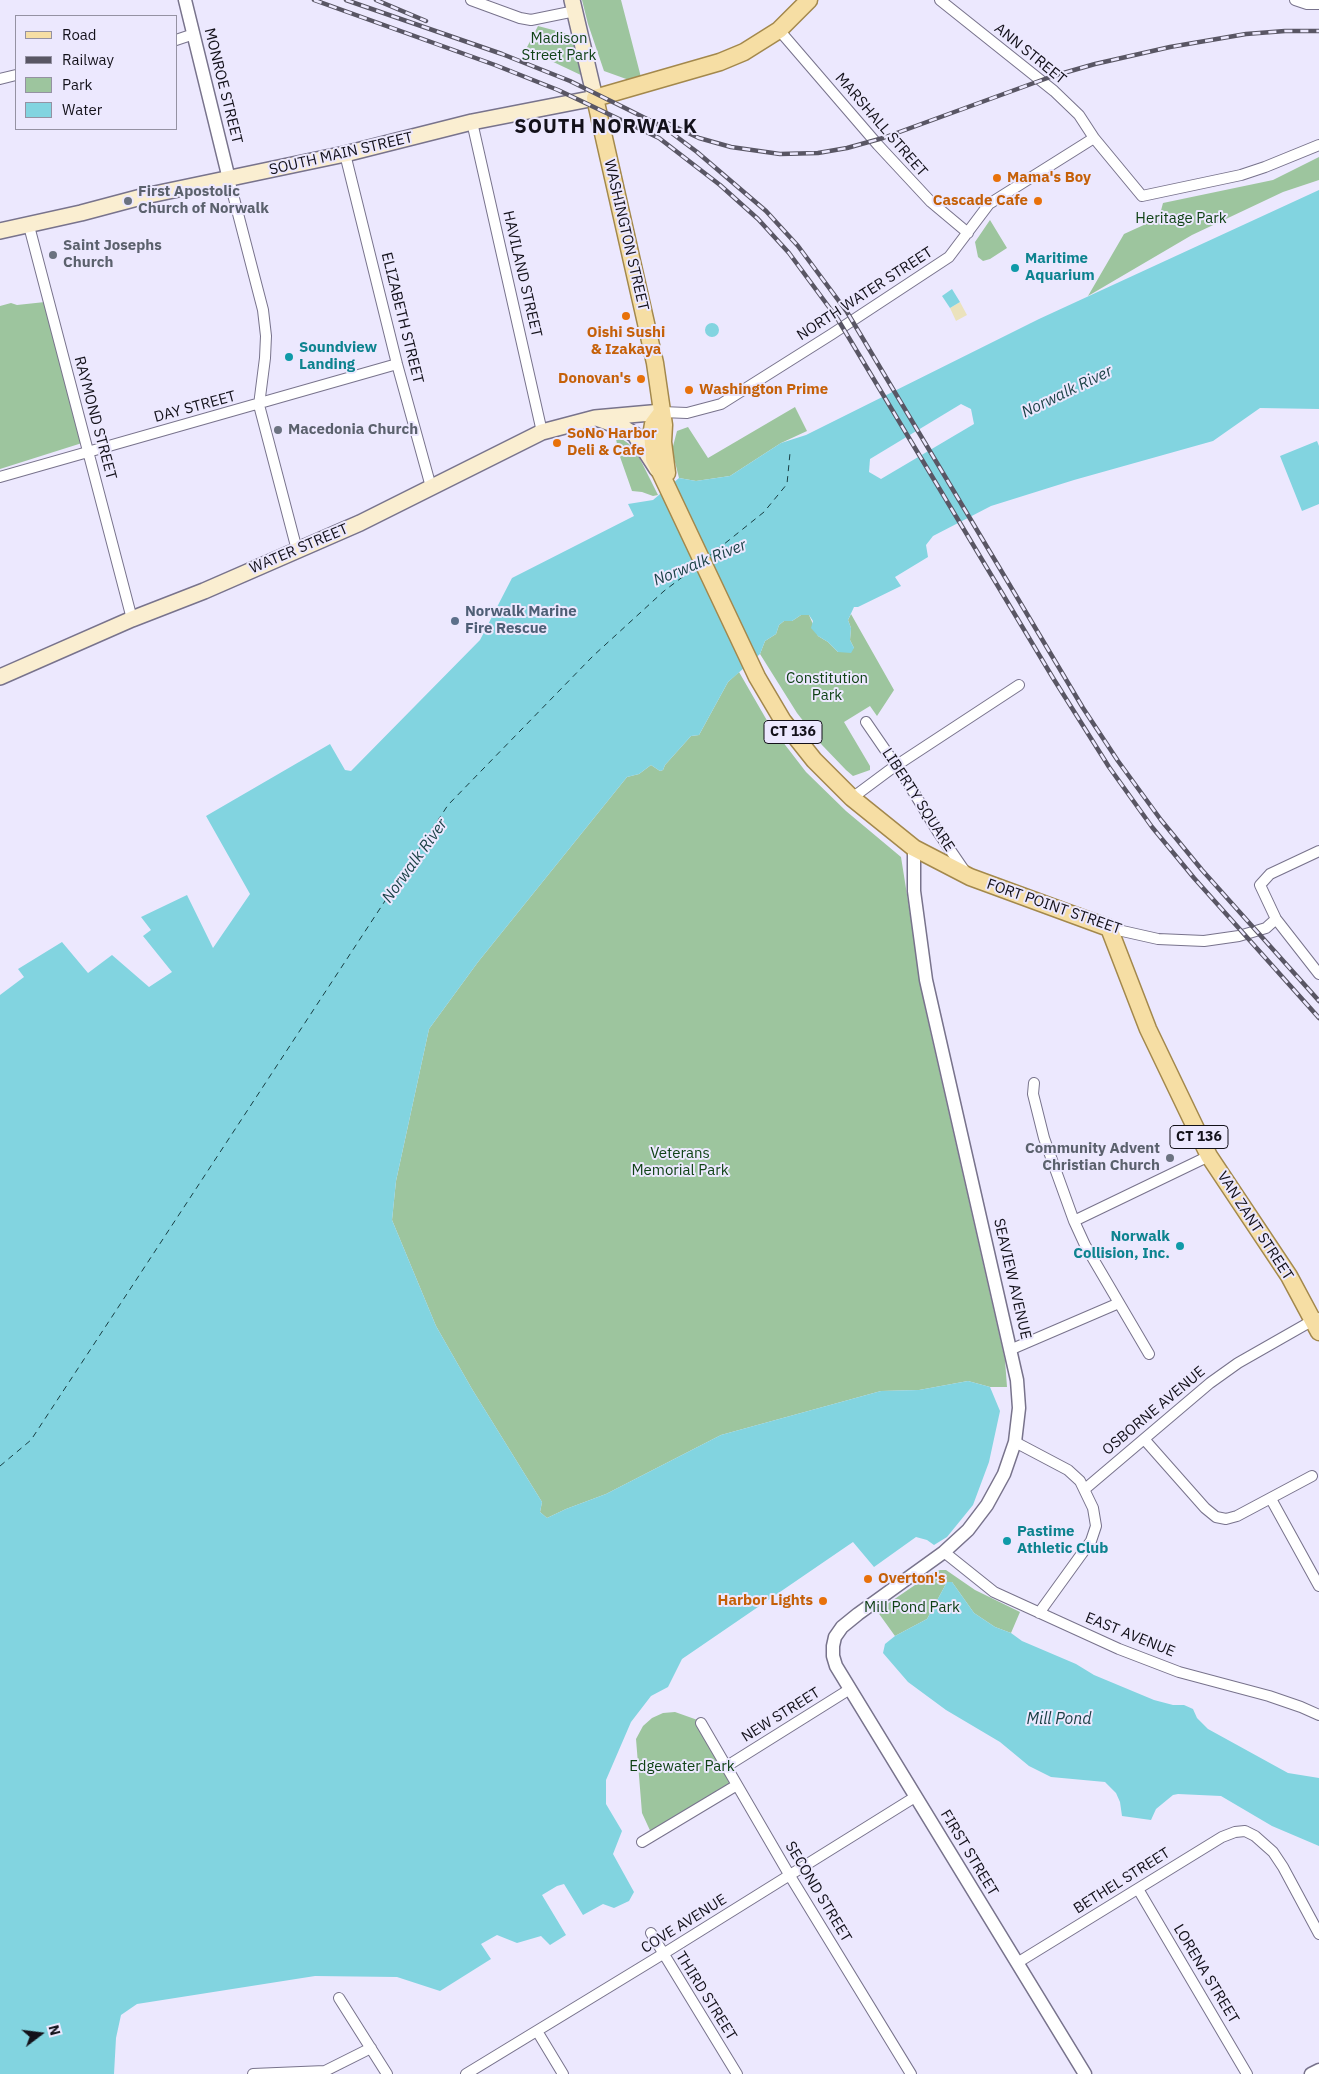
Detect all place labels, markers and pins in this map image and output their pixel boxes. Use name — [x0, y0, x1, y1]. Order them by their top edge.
place label: Mama's Boy — [1007, 169, 1091, 187]
marker: Mama's Boy — [991, 172, 1003, 184]
place label: First Apostolic Church of Norwalk — [138, 183, 269, 218]
place label: Cascade Cafe — [933, 192, 1028, 210]
marker: First Apostolic Church of Norwalk — [122, 195, 134, 207]
marker: Cascade Cafe — [1032, 195, 1044, 207]
place label: Saint Josephs Church — [63, 237, 162, 272]
marker: Saint Josephs Church — [47, 249, 59, 261]
place label: Maritime Aquarium — [1025, 250, 1095, 285]
marker: Maritime Aquarium — [1009, 262, 1021, 274]
marker: Oishi Sushi & Izakaya — [620, 310, 632, 322]
place label: Oishi Sushi & Izakaya — [587, 324, 665, 359]
place label: Soundview Landing — [299, 339, 377, 374]
marker: Soundview Landing — [283, 351, 295, 363]
place label: Donovan's — [558, 370, 631, 388]
marker: Donovan's — [635, 373, 647, 385]
place label: Washington Prime — [699, 381, 828, 399]
marker: Washington Prime — [683, 384, 695, 396]
place label: Macedonia Church — [288, 421, 418, 439]
marker: Macedonia Church — [272, 424, 284, 436]
place label: SoNo Harbor Deli & Cafe — [567, 425, 657, 460]
marker: SoNo Harbor Deli & Cafe — [551, 437, 563, 449]
place label: Norwalk Marine Fire Rescue — [465, 603, 577, 638]
marker: Norwalk Marine Fire Rescue — [449, 615, 461, 627]
place label: Community Advent Christian Church — [1025, 1140, 1160, 1175]
marker: Community Advent Christian Church — [1164, 1152, 1176, 1164]
place label: Norwalk Collision, Inc. — [1073, 1228, 1170, 1263]
marker: Norwalk Collision, Inc. — [1174, 1240, 1186, 1252]
place label: Pastime Athletic Club — [1017, 1523, 1108, 1558]
marker: Pastime Athletic Club — [1001, 1535, 1013, 1547]
place label: Overton's — [878, 1570, 946, 1588]
marker: Overton's — [862, 1573, 874, 1585]
place label: Harbor Lights — [718, 1592, 813, 1610]
marker: Harbor Lights — [817, 1595, 829, 1607]

